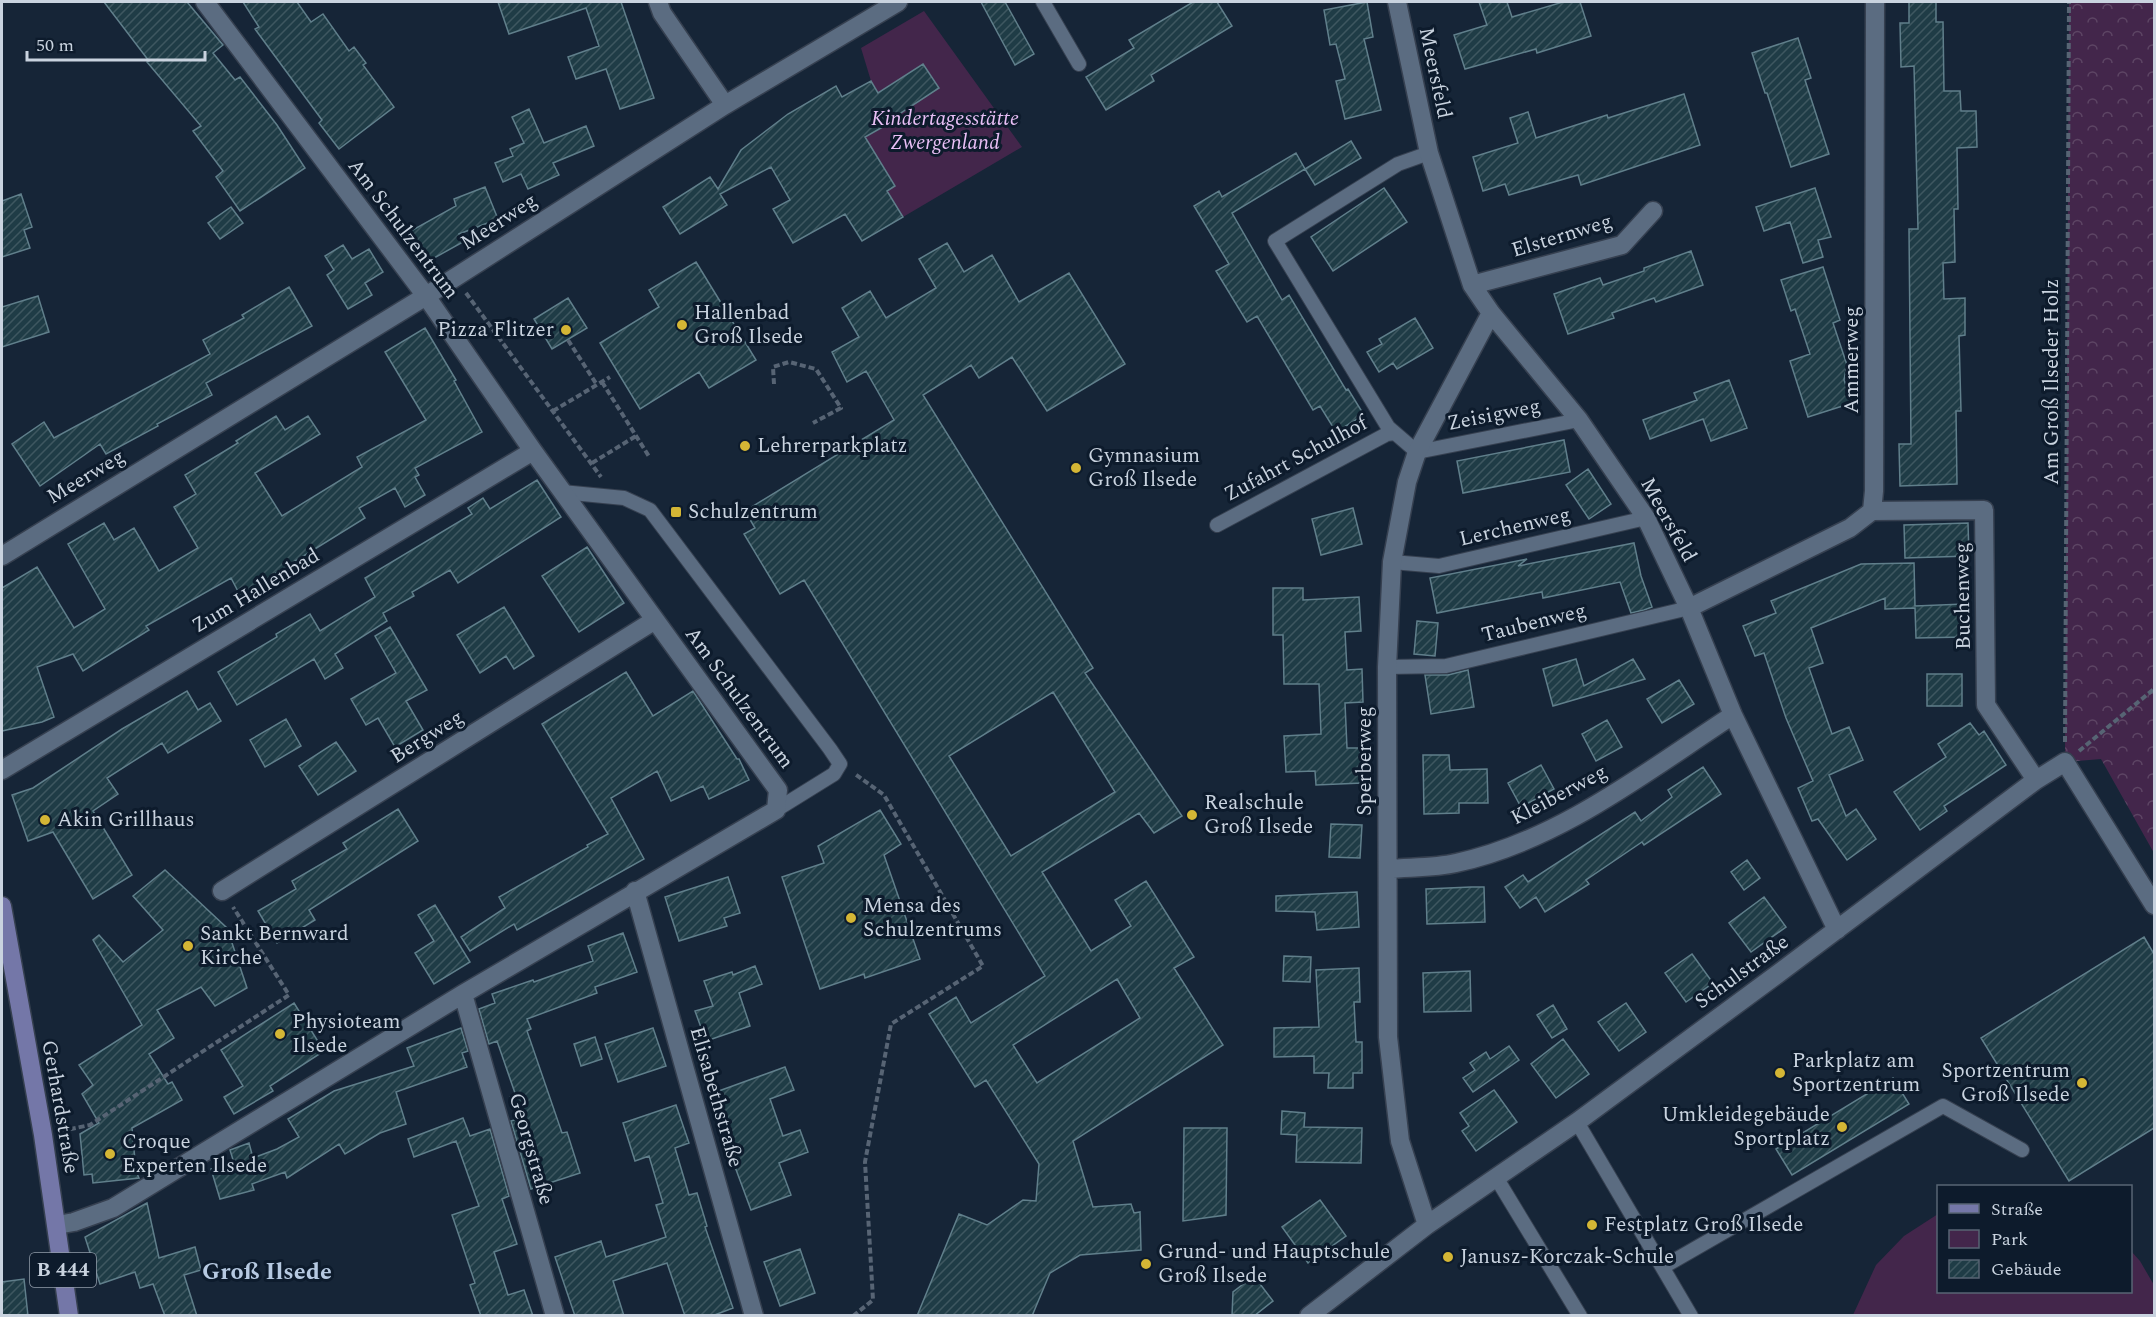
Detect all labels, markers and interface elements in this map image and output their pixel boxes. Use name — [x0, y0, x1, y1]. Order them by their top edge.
scale bar — [27, 24, 206, 62]
street label: Meersfeld — [1410, 24, 1460, 122]
text: 50 m — [36, 32, 74, 59]
park label: Kindertagesstätte Zwergenland — [871, 103, 1019, 159]
street label: Am Schulzentrum — [339, 152, 467, 306]
street label: Meerweg — [454, 185, 544, 259]
street label: Elsternweg — [1508, 205, 1616, 267]
street label: Am Groß Ilseder Holz — [2036, 279, 2068, 485]
place label: Hallenbad Groß Ilsede — [694, 297, 803, 353]
street label: Ammerweg — [1836, 306, 1868, 414]
place label: Pizza Flitzer — [437, 314, 554, 346]
marker: Hallenbad Groß Ilsede — [675, 318, 689, 332]
marker: Pizza Flitzer — [559, 323, 573, 337]
street label: Zeisigweg — [1445, 390, 1543, 440]
street label: Zufahrt Schulhof — [1219, 407, 1375, 510]
place label: Lehrerparkplatz — [757, 430, 908, 462]
marker: Lehrerparkplatz — [738, 439, 752, 453]
place label: Gymnasium Groß Ilsede — [1088, 440, 1200, 496]
street label: Meerweg — [41, 441, 131, 513]
marker: Gymnasium Groß Ilsede — [1069, 461, 1083, 475]
street label: Meersfeld — [1631, 472, 1705, 568]
place label: Schulzentrum — [688, 496, 818, 528]
street label: Lerchenweg — [1456, 499, 1574, 555]
marker: Schulzentrum — [669, 505, 683, 519]
street label: Zum Hallenbad — [186, 540, 326, 642]
street label: Buchenweg — [1946, 542, 1980, 650]
street label: Taubenweg — [1478, 595, 1590, 651]
street label: Am Schulzentrum — [676, 620, 802, 776]
street label: Bergweg — [384, 702, 470, 772]
street label: Sperberweg — [1349, 706, 1381, 816]
street label: Kleiberweg — [1505, 756, 1613, 834]
place label: Realschule Groß Ilsede — [1204, 787, 1313, 843]
place label: Akin Grillhaus — [57, 804, 195, 836]
marker: Realschule Groß Ilsede — [1185, 808, 1199, 822]
marker: Akin Grillhaus — [38, 813, 52, 827]
place label: Mensa des Schulzentrums — [863, 890, 1002, 946]
marker: Mensa des Schulzentrums — [844, 911, 858, 925]
place label: Sankt Bernward Kirche — [200, 918, 349, 974]
street label: Schulstraße — [1688, 927, 1796, 1017]
marker: Sankt Bernward Kirche — [181, 939, 195, 953]
place label: Physioteam Ilsede — [292, 1006, 401, 1062]
street label: Elisabethstraße — [681, 1023, 751, 1171]
marker: Physioteam Ilsede — [273, 1027, 287, 1041]
street label: Gerhardstraße — [33, 1038, 87, 1176]
place label: Parkplatz am Sportzentrum — [1792, 1045, 1920, 1101]
place label: Sportzentrum Groß Ilsede — [1942, 1055, 2070, 1111]
marker: Parkplatz am Sportzentrum — [1773, 1066, 1787, 1080]
marker: Sportzentrum Groß Ilsede — [2075, 1076, 2089, 1090]
street label: Georgstraße — [500, 1089, 562, 1209]
place label: Umkleidegebäude Sportplatz — [1662, 1099, 1830, 1155]
marker: Umkleidegebäude Sportplatz — [1835, 1120, 1849, 1134]
place label: Croque Experten Ilsede — [122, 1126, 267, 1182]
marker: Croque Experten Ilsede — [103, 1147, 117, 1161]
legend — [1937, 1185, 2132, 1293]
text: Straße — [1991, 1196, 2043, 1223]
place label: Festplatz Groß Ilsede — [1604, 1209, 1803, 1241]
marker: Festplatz Groß Ilsede — [1585, 1218, 1599, 1232]
text: Park — [1991, 1226, 2028, 1253]
place label: Grund- und Hauptschule Groß Ilsede — [1158, 1236, 1390, 1292]
place label: Janusz-Korczak-Schule — [1460, 1241, 1674, 1273]
marker: Janusz-Korczak-Schule — [1441, 1250, 1455, 1264]
road number: B 444 — [30, 1253, 96, 1287]
district label: Groß Ilsede — [202, 1254, 332, 1290]
text: Gebäude — [1991, 1256, 2061, 1283]
marker: Grund- und Hauptschule Groß Ilsede — [1139, 1257, 1153, 1271]

